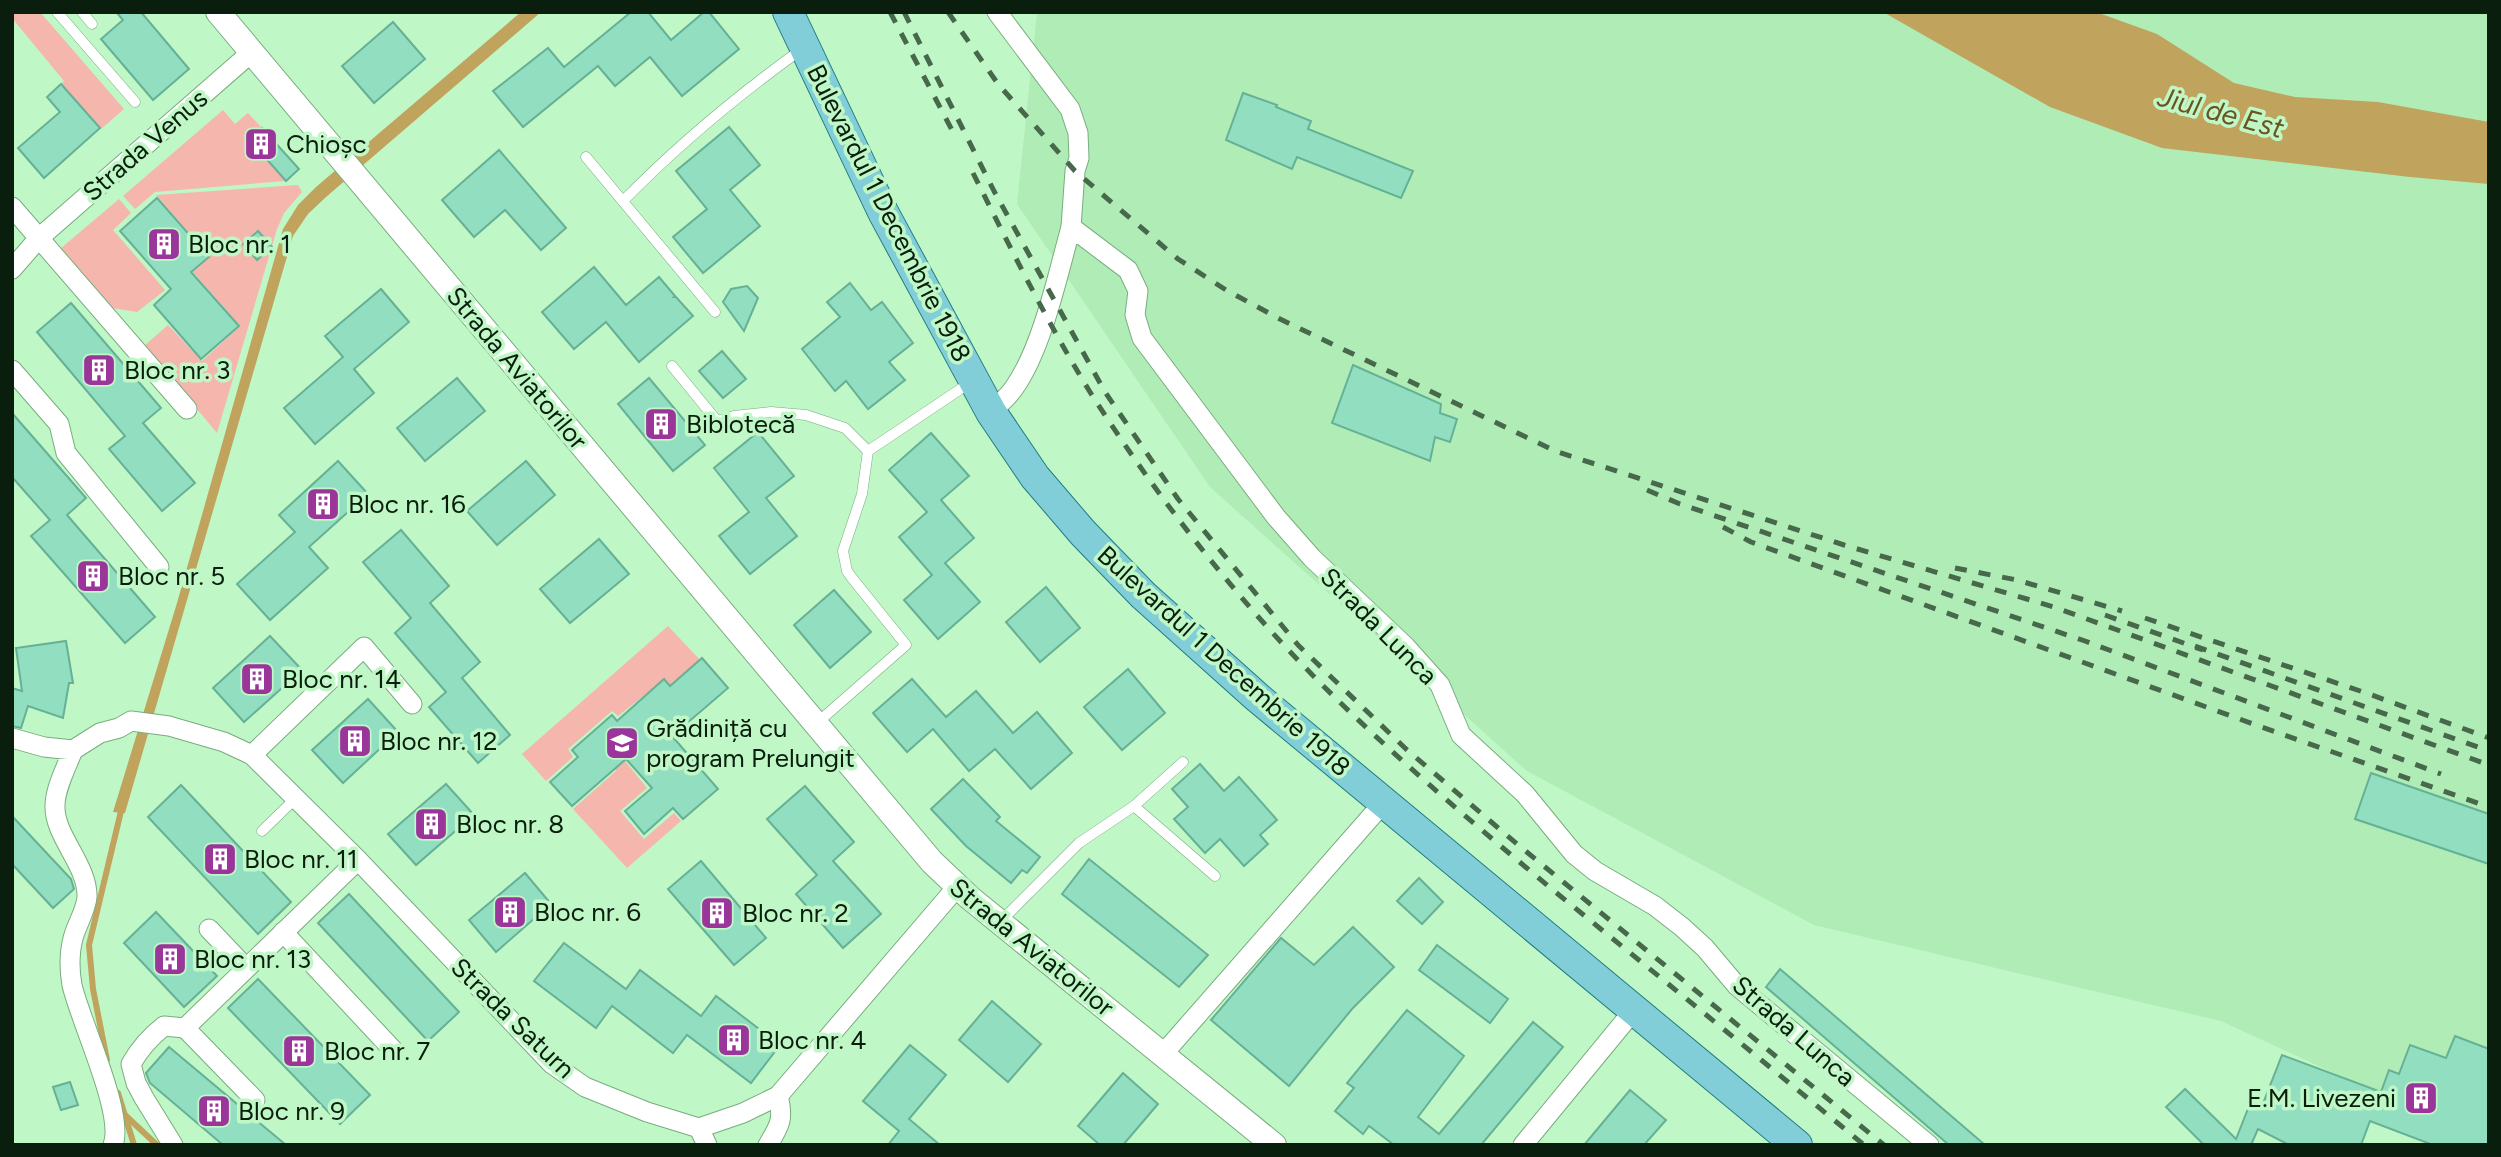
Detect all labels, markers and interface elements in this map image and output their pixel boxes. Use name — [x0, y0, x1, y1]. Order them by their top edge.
street label: Bulevardul 1 Decembrie 1918 — [800, 59, 978, 367]
water label: Jiul de Est — [2153, 79, 2288, 145]
street label: Strada Venus — [76, 82, 214, 208]
building icon: Chioșc — [242, 125, 280, 163]
place label: Chioșc — [286, 128, 367, 160]
building icon: Bloc nr. 1 — [145, 225, 183, 263]
place label: Bloc nr. 1 — [188, 228, 291, 260]
street label: Strada Aviatorilor — [440, 280, 594, 456]
building icon: Bloc nr. 3 — [80, 351, 118, 389]
place label: Bloc nr. 3 — [124, 354, 230, 386]
building icon: Biblotecă — [642, 405, 680, 443]
place label: Biblotecă — [686, 408, 795, 440]
building icon: Bloc nr. 16 — [304, 485, 342, 523]
place label: Bloc nr. 16 — [348, 488, 466, 520]
street label: Bulevardul 1 Decembrie 1918 — [1091, 539, 1357, 783]
building icon: Bloc nr. 5 — [74, 557, 112, 595]
place label: Bloc nr. 5 — [118, 560, 225, 592]
street label: Strada Lunca — [1314, 561, 1444, 691]
building icon: Bloc nr. 14 — [238, 660, 276, 698]
place label: Bloc nr. 14 — [282, 663, 401, 695]
place label: Grădiniță cu program Prelungit — [646, 712, 855, 774]
building icon: Bloc nr. 12 — [336, 722, 374, 760]
school or university icon: Grădiniță cu program Prelungit — [603, 724, 641, 762]
place label: Bloc nr. 12 — [380, 725, 498, 757]
building icon: Bloc nr. 8 — [412, 805, 450, 843]
place label: Bloc nr. 8 — [456, 808, 564, 840]
building icon: Bloc nr. 11 — [201, 840, 239, 878]
place label: Bloc nr. 11 — [244, 843, 358, 875]
street label: Strada Aviatorilor — [943, 871, 1121, 1023]
building icon: Bloc nr. 6 — [491, 893, 529, 931]
building icon: Bloc nr. 2 — [698, 894, 736, 932]
place label: Bloc nr. 6 — [534, 896, 641, 928]
place label: Bloc nr. 2 — [742, 897, 849, 929]
building icon: Bloc nr. 13 — [151, 940, 189, 978]
place label: Bloc nr. 13 — [194, 943, 311, 975]
street label: Strada Saturn — [444, 951, 582, 1085]
street label: Strada Lunca — [1726, 969, 1862, 1093]
building icon: Bloc nr. 4 — [715, 1021, 753, 1059]
place label: Bloc nr. 4 — [758, 1024, 866, 1056]
building icon: Bloc nr. 7 — [280, 1032, 318, 1070]
place label: Bloc nr. 7 — [324, 1035, 430, 1067]
building icon: E.M. Livezeni — [2402, 1079, 2440, 1117]
place label: E.M. Livezeni — [2247, 1082, 2396, 1114]
building icon: Bloc nr. 9 — [195, 1092, 233, 1130]
place label: Bloc nr. 9 — [238, 1095, 345, 1127]

